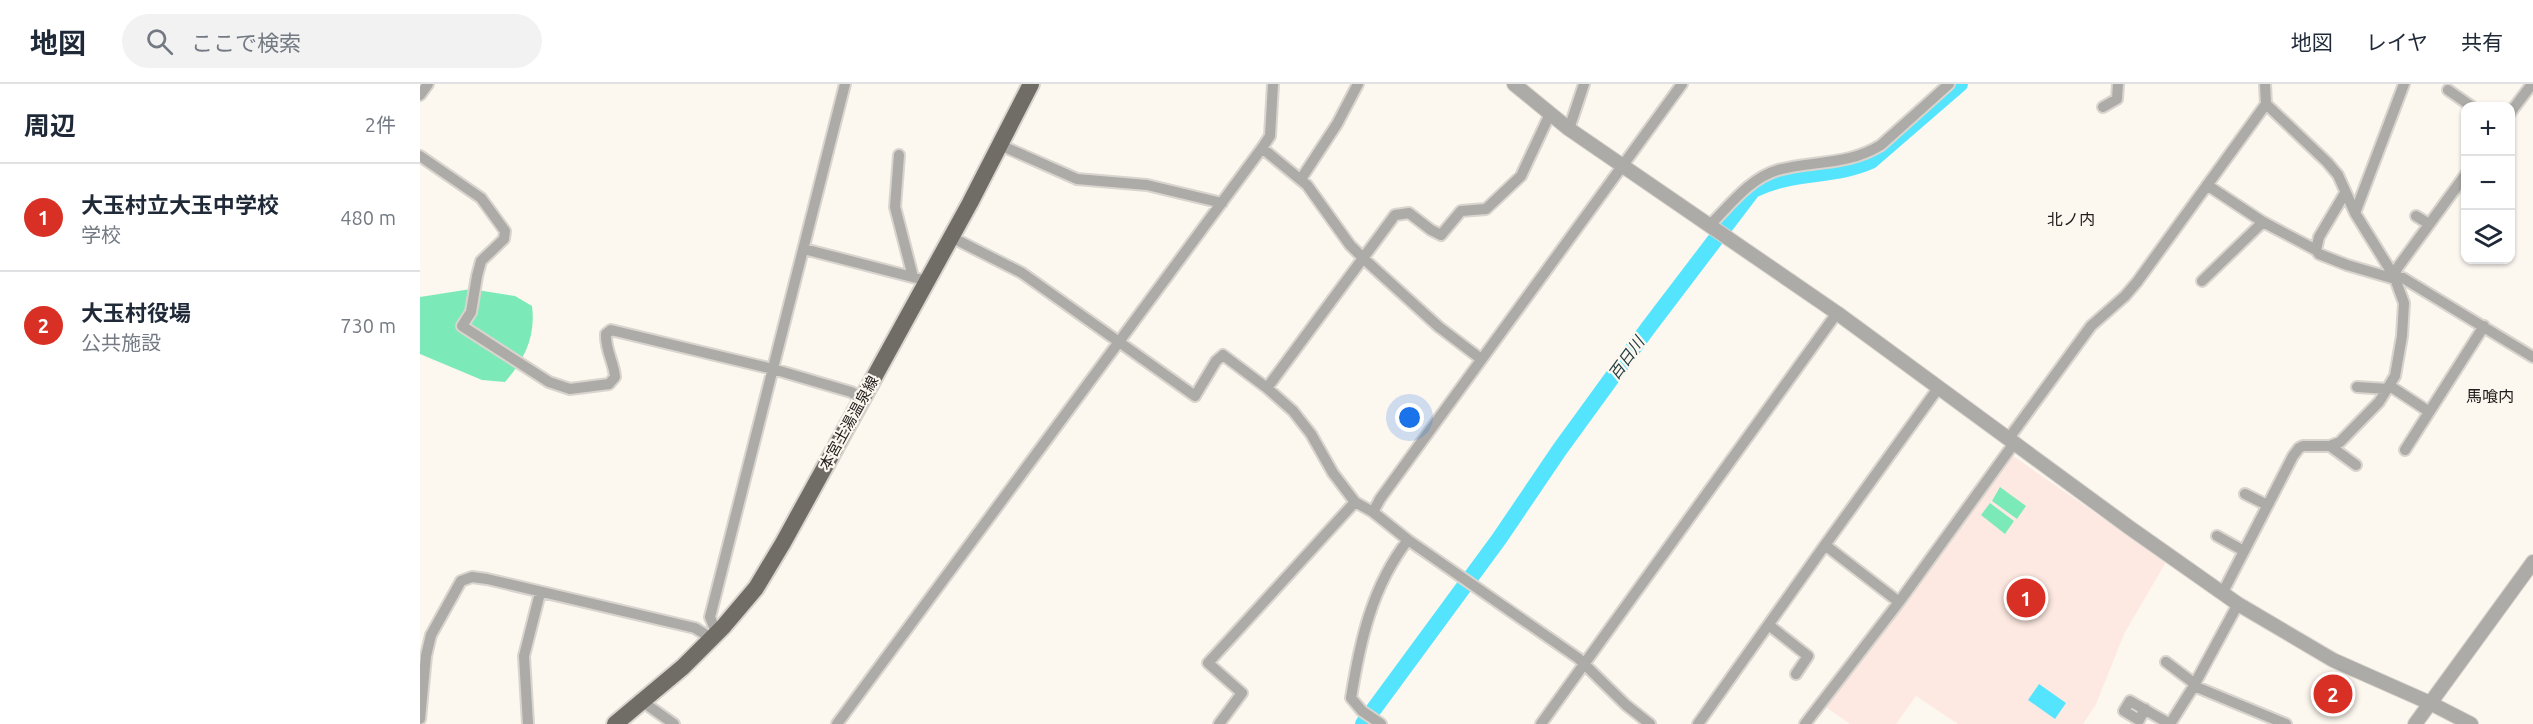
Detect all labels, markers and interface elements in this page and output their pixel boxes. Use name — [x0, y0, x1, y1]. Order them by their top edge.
search box — [122, 14, 542, 68]
icon: search — [143, 25, 176, 58]
text: 地図 — [30, 27, 86, 58]
text: ここで検索 — [191, 30, 301, 55]
text: 地図 — [2291, 30, 2333, 54]
text: レイヤ — [2366, 30, 2428, 54]
text: 共有 — [2461, 30, 2503, 54]
map controls — [2461, 102, 2515, 264]
button: + — [2461, 102, 2515, 156]
text: 周辺 — [24, 111, 76, 140]
text: 2件 — [365, 113, 396, 136]
button: − — [2461, 156, 2515, 210]
text: 大玉村立大玉中学校 — [81, 192, 279, 217]
text: 1 — [38, 206, 49, 229]
text: 480 m — [340, 206, 396, 229]
district label: 北ノ内 — [2047, 210, 2095, 228]
button: layers — [2461, 210, 2515, 264]
text: 学校 — [81, 223, 121, 246]
text: 大玉村役場 — [81, 300, 191, 325]
text: 2 — [38, 314, 49, 337]
text: 730 m — [340, 314, 396, 337]
text: 公共施設 — [81, 331, 161, 354]
water label: 百日川 — [1605, 332, 1649, 383]
street label: 本宮土湯温泉線 — [816, 373, 881, 473]
district label: 馬喰内 — [2466, 387, 2514, 405]
your location — [1395, 403, 1424, 432]
pin: 1 — [2006, 576, 2046, 620]
pin: 2 — [2314, 672, 2352, 716]

